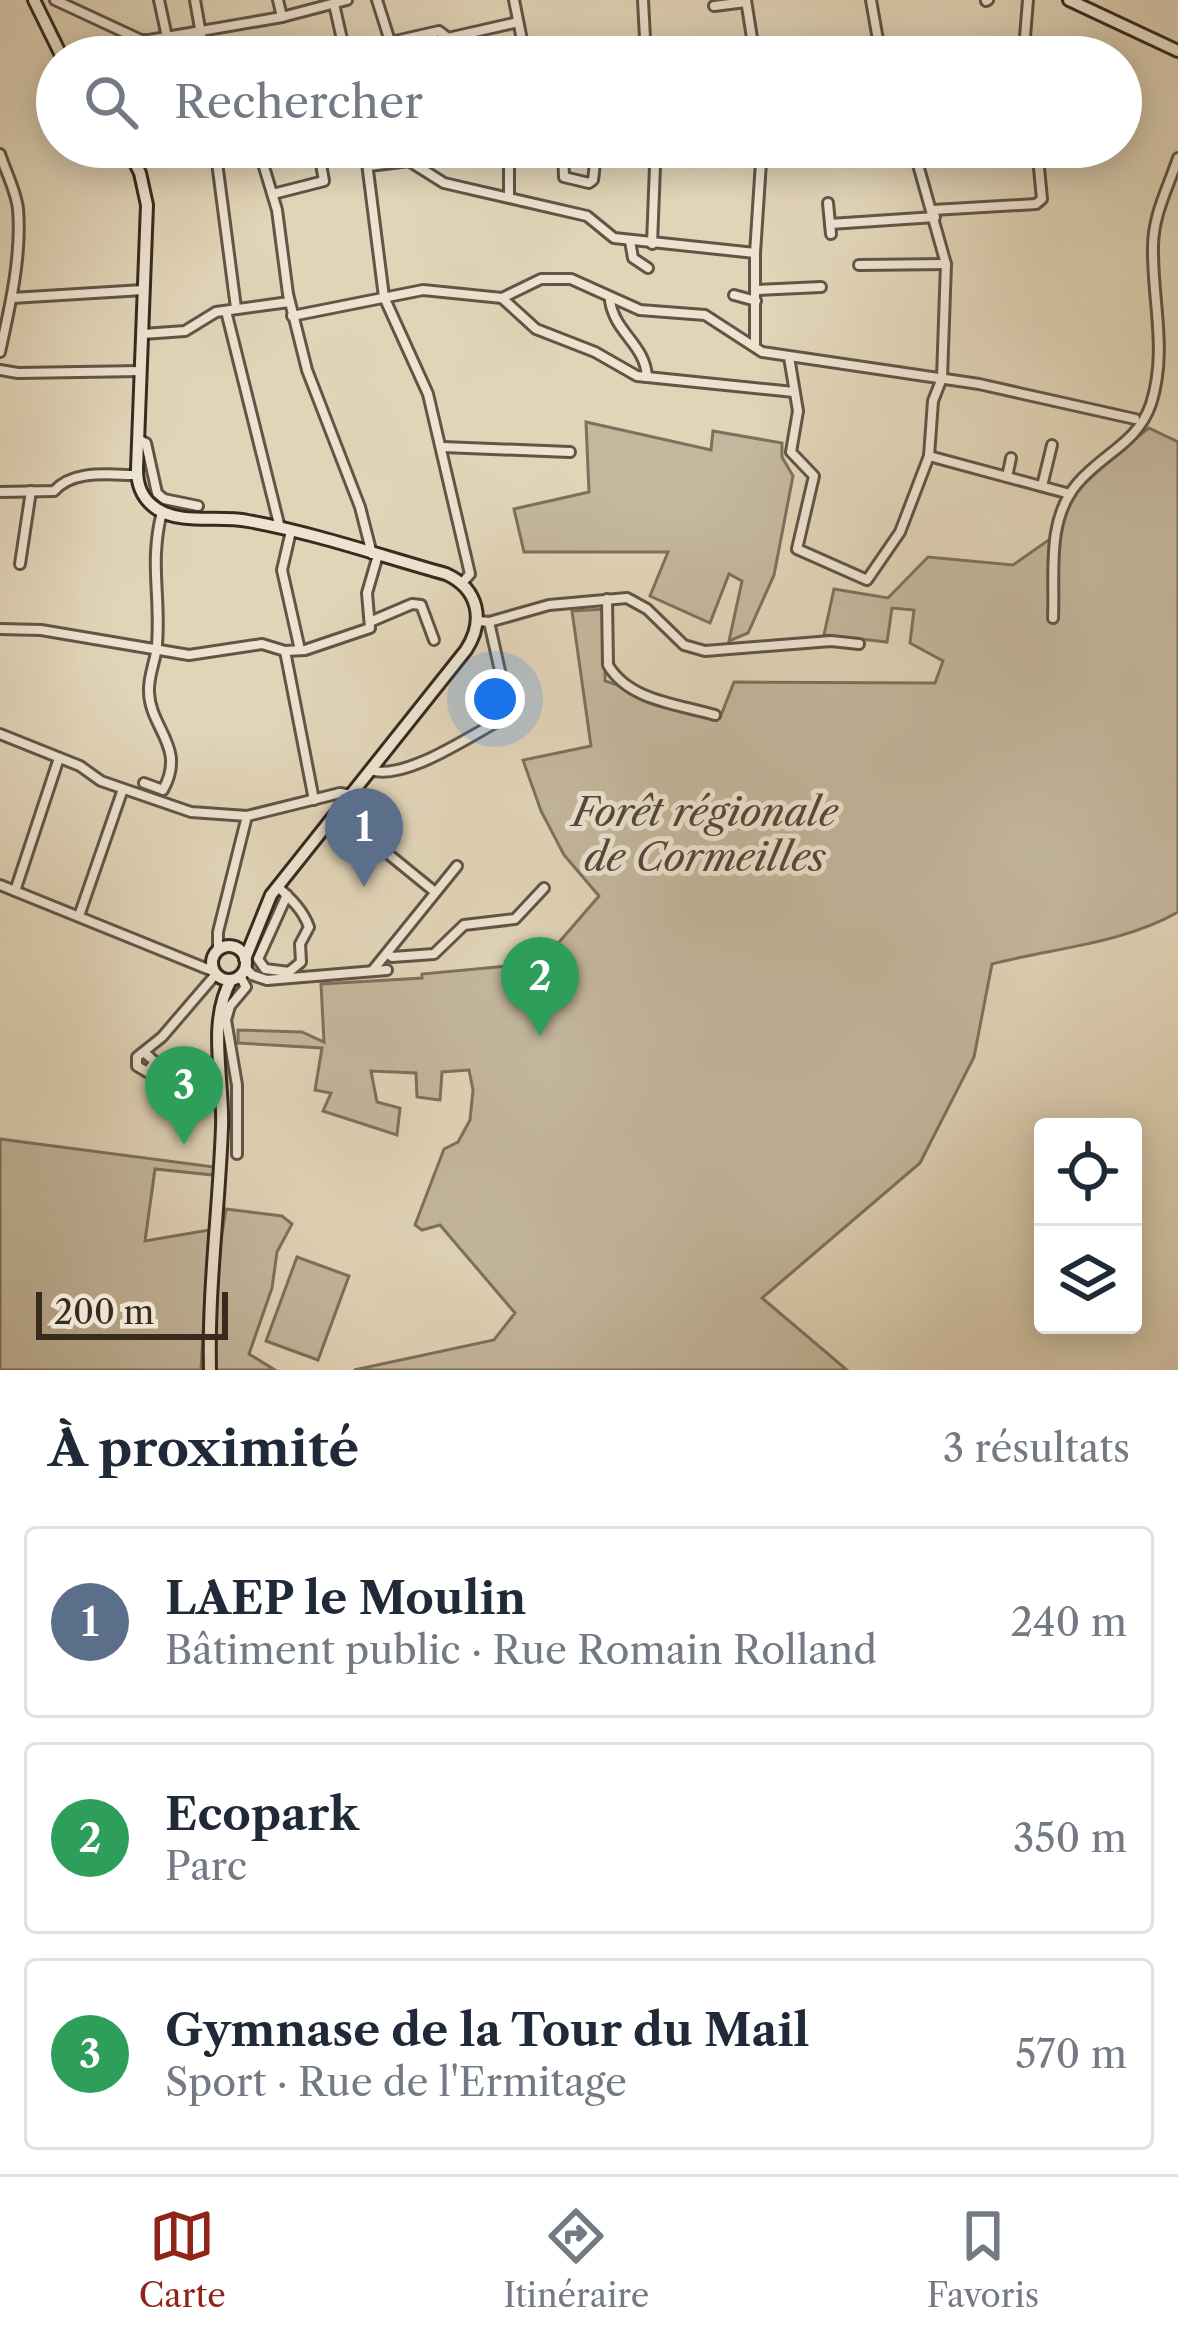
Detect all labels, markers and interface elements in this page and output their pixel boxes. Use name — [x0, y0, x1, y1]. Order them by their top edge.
search box — [36, 36, 1142, 168]
icon: search — [78, 69, 144, 135]
text: Rechercher — [174, 74, 423, 130]
your location — [465, 669, 525, 729]
pin: 1 — [325, 788, 403, 887]
park label: Forêt régionale de Cormeilles — [569, 788, 839, 881]
pin: 2 — [501, 937, 579, 1036]
pin: 3 — [145, 1046, 223, 1145]
map controls — [1034, 1118, 1142, 1334]
button: locate — [1034, 1118, 1142, 1226]
button: layers — [1034, 1226, 1142, 1334]
scale bar — [36, 1286, 228, 1339]
text: 200 m — [54, 1292, 154, 1333]
text: À proximité — [48, 1417, 359, 1479]
text: 3 résultats — [943, 1424, 1130, 1472]
text: LAEP le Moulin — [165, 1570, 526, 1626]
text: 1 — [81, 1598, 99, 1646]
text: 240 m — [1011, 1598, 1127, 1646]
text: Bâtiment public · Rue Romain Rolland — [165, 1626, 877, 1674]
text: Ecopark — [165, 1786, 359, 1842]
text: 2 — [78, 1814, 102, 1862]
text: 350 m — [1013, 1814, 1127, 1862]
text: Parc — [165, 1842, 247, 1890]
text: Gymnase de la Tour du Mail — [165, 2002, 809, 2058]
text: 3 — [79, 2030, 101, 2078]
text: 570 m — [1015, 2030, 1127, 2078]
text: Sport · Rue de l'Ermitage — [165, 2058, 627, 2106]
tab: Carte — [139, 2203, 226, 2316]
tab: Itinéraire — [503, 2203, 649, 2316]
tab: Favoris — [927, 2203, 1039, 2316]

